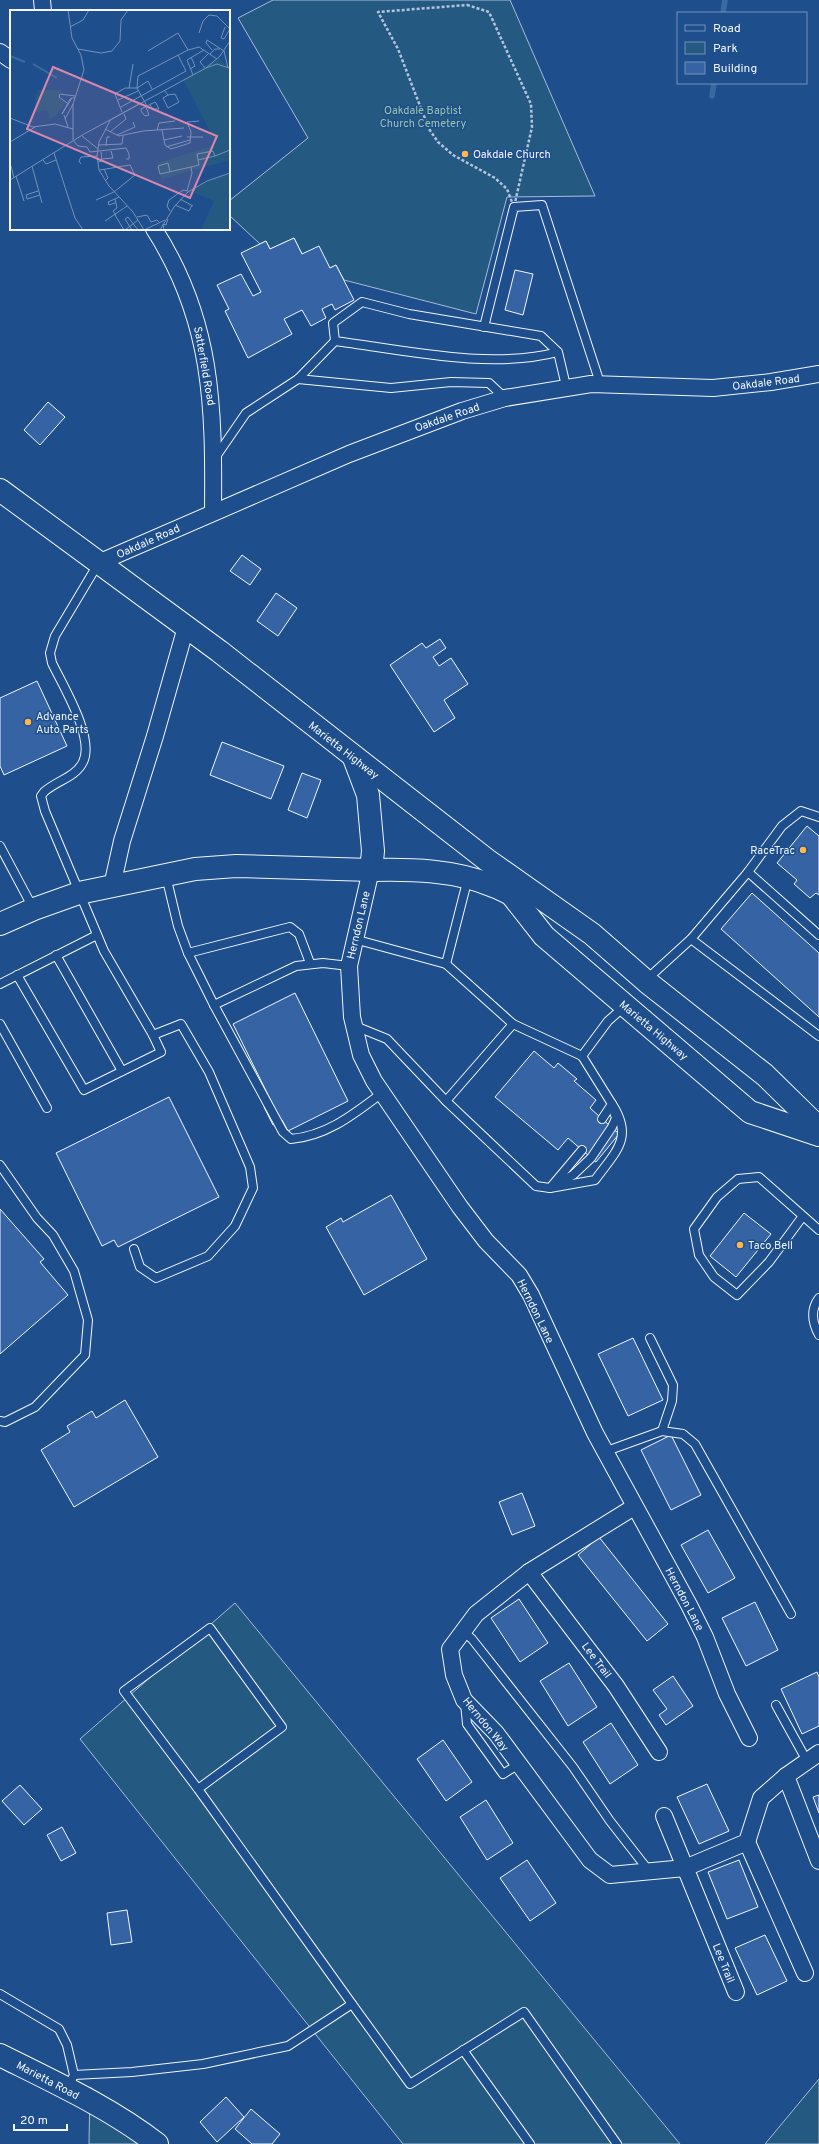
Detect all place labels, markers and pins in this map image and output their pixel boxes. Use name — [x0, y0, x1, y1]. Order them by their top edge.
place label: Oakdale Church — [473, 148, 551, 162]
marker: Oakdale Church — [460, 149, 470, 159]
place label: Advance Auto Parts — [36, 710, 89, 737]
marker: Advance Auto Parts — [23, 717, 33, 727]
place label: RaceTrac — [750, 844, 795, 858]
marker: RaceTrac — [798, 845, 808, 855]
place label: Taco Bell — [748, 1239, 793, 1253]
marker: Taco Bell — [735, 1240, 745, 1250]

